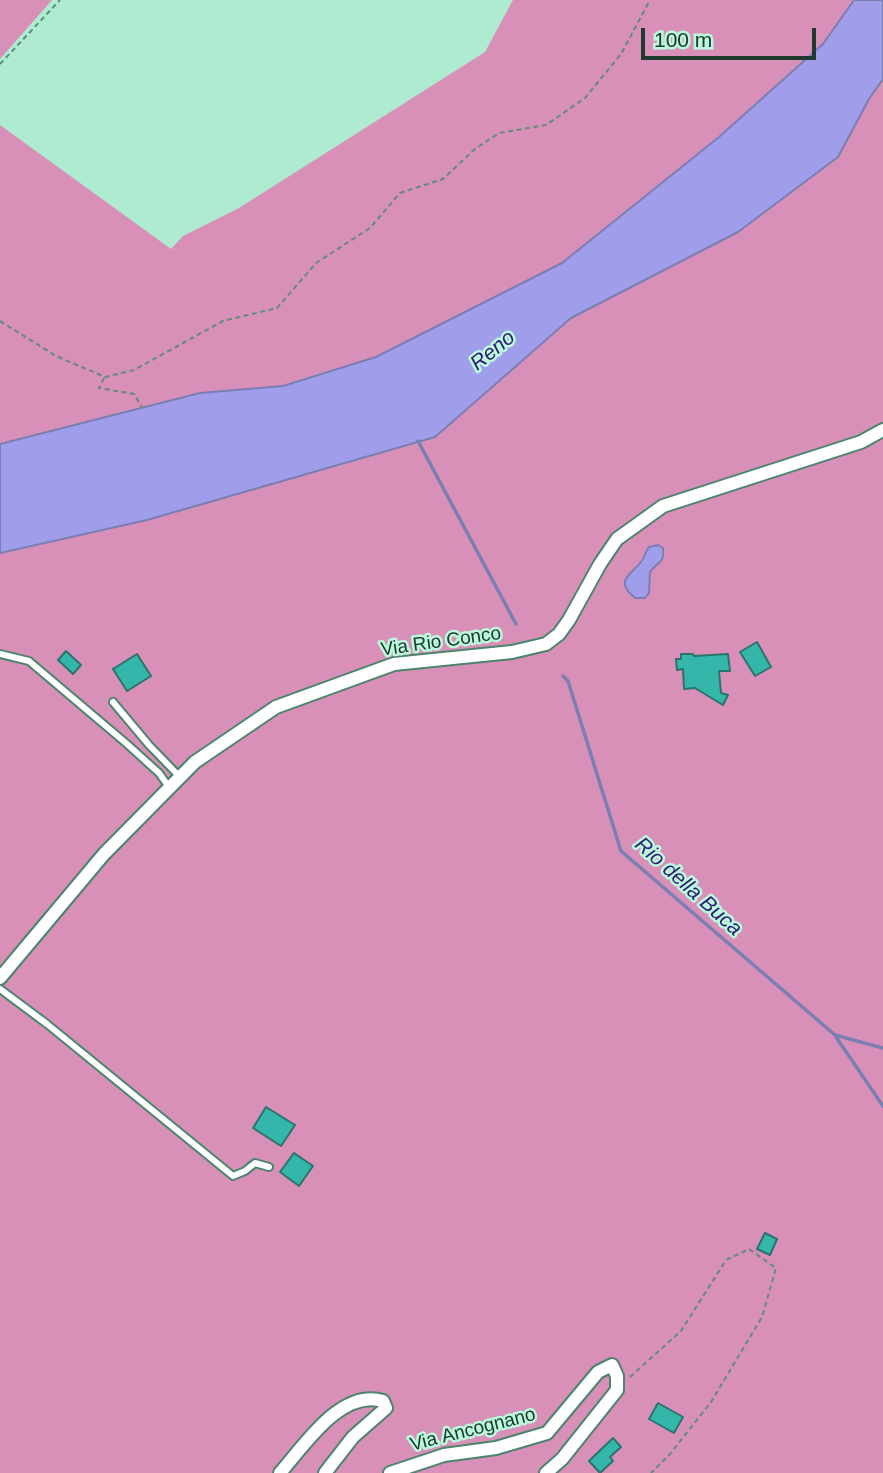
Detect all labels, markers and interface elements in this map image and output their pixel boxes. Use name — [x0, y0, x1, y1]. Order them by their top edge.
scale bar — [645, 14, 820, 58]
text: 100 m — [654, 28, 712, 51]
water label: Reno — [466, 325, 520, 377]
street label: Via Rio Conco — [379, 622, 503, 662]
water label: Rio della Buca — [629, 832, 747, 942]
street label: Via Ancognano — [408, 1403, 538, 1457]

